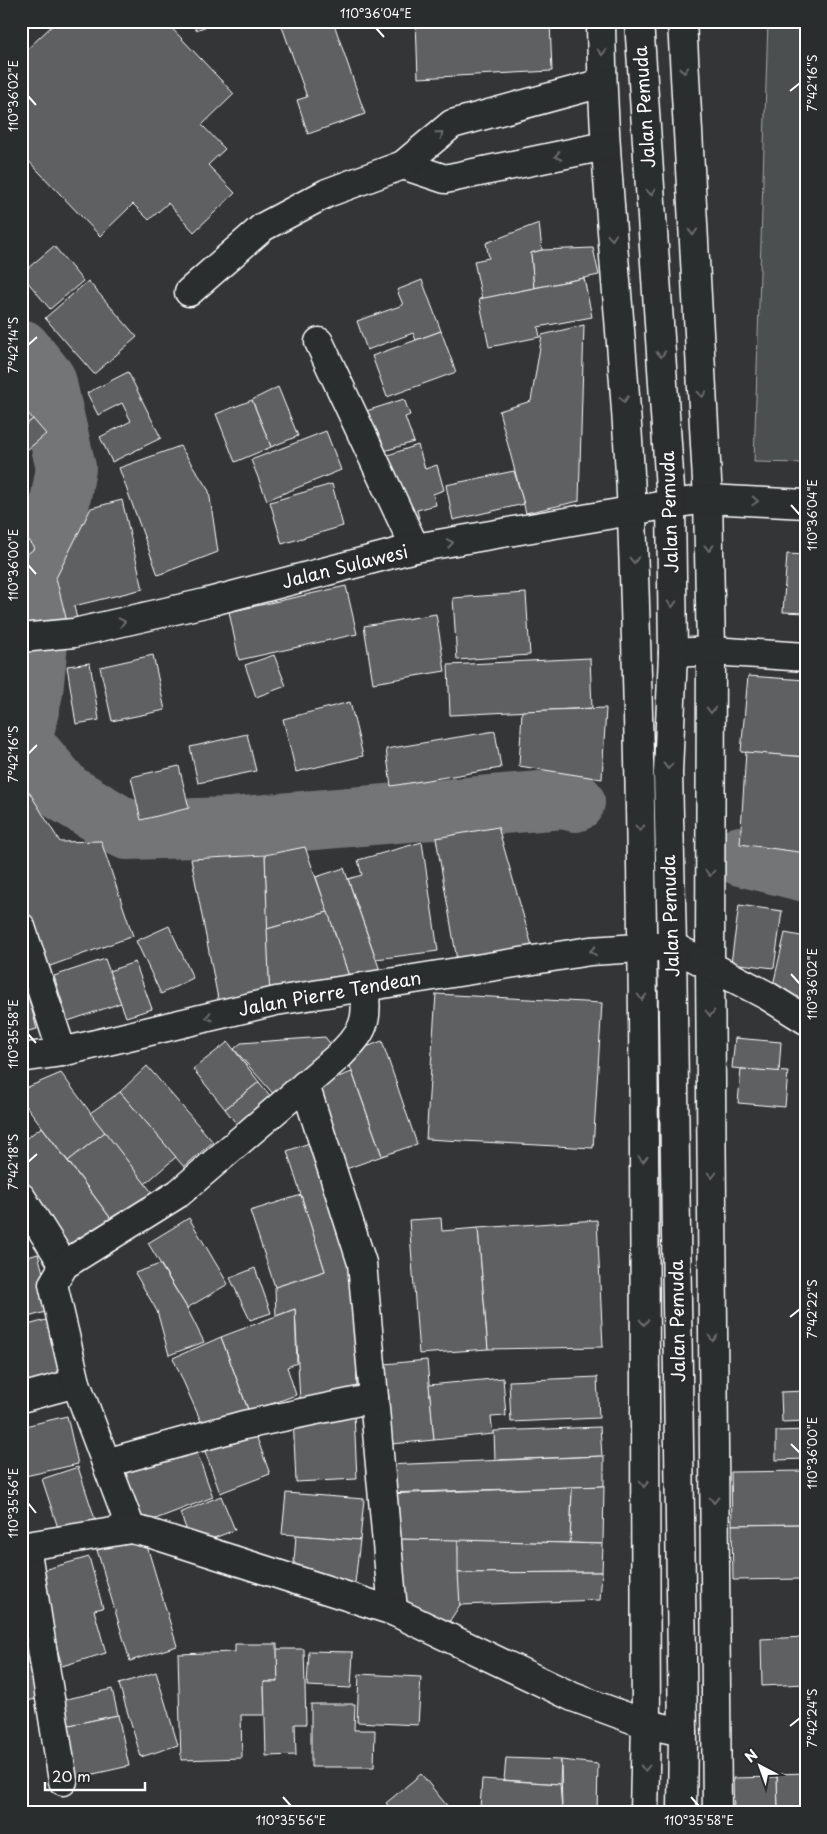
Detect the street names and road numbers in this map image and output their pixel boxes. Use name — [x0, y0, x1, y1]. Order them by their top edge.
street label: Jalan Pemuda — [626, 45, 661, 169]
street label: Jalan Pemuda — [653, 450, 684, 574]
street label: Jalan Sulawesi — [279, 537, 411, 594]
street label: Jalan Pemuda — [654, 854, 685, 978]
street label: Jalan Pierre Tendean — [236, 963, 423, 1022]
street label: Jalan Pemuda — [662, 1260, 691, 1382]

